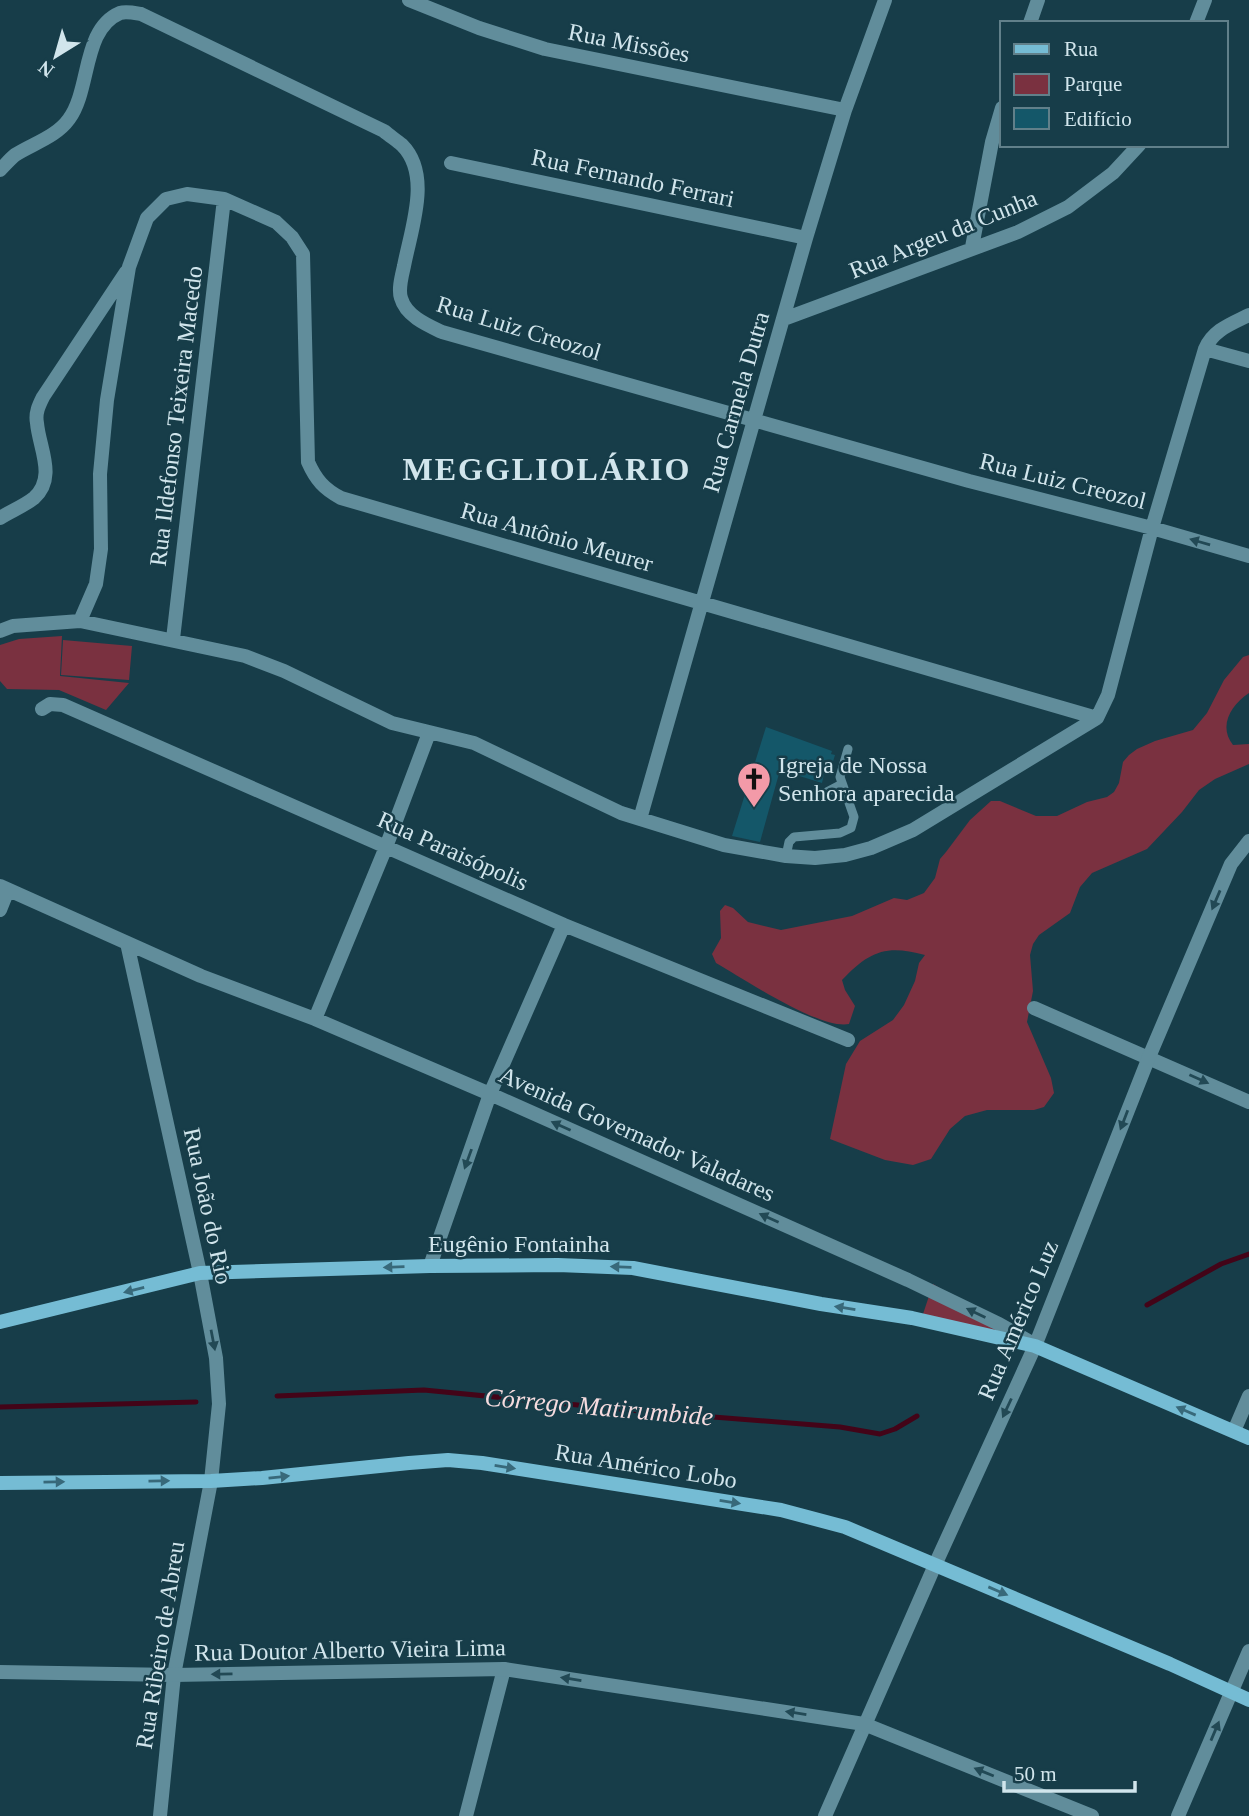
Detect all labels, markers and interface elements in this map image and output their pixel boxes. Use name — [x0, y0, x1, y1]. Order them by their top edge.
street label: Rua Missões — [566, 18, 692, 68]
north arrow — [21, 21, 91, 91]
legend — [1000, 21, 1228, 147]
text: Rua — [1064, 37, 1099, 61]
text: N — [34, 56, 58, 82]
text: Parque — [1064, 72, 1122, 96]
text: Edifício — [1064, 107, 1132, 131]
street label: Rua Fernando Ferrari — [529, 144, 737, 212]
street label: Rua Argeu da Cunha — [845, 184, 1041, 284]
street label: Rua Ildefonso Teixeira Macedo — [145, 264, 207, 568]
street label: Rua Luiz Creozol — [434, 291, 605, 365]
street label: Rua Carmela Dutra — [698, 308, 774, 495]
street label: Rua Luiz Creozol — [977, 448, 1149, 514]
district label: MEGGLIOLÁRIO — [403, 451, 691, 487]
street label: Rua Antônio Meurer — [458, 497, 656, 577]
one-way arrow — [1190, 536, 1211, 546]
place label: Igreja de Nossa Senhora aparecida — [778, 752, 955, 806]
church icon: Igreja de Nossa Senhora aparecida — [735, 760, 773, 809]
street label: Rua Paraisópolis — [374, 806, 532, 896]
one-way arrow — [1210, 889, 1221, 910]
street label: Avenida Governador Valadares — [495, 1061, 779, 1207]
one-way arrow — [1189, 1073, 1209, 1085]
one-way arrow — [1118, 1110, 1129, 1131]
one-way arrow — [551, 1120, 571, 1132]
street label: Rua João do Rio — [179, 1125, 237, 1287]
one-way arrow — [462, 1148, 473, 1169]
one-way arrow — [759, 1212, 779, 1224]
street label: Eugênio Fontainha — [428, 1231, 610, 1257]
street label: Rua Américo Luz — [973, 1236, 1063, 1404]
one-way arrow — [382, 1262, 404, 1273]
one-way arrow — [610, 1262, 632, 1273]
one-way arrow — [122, 1285, 144, 1296]
one-way arrow — [834, 1302, 856, 1313]
one-way arrow — [966, 1307, 986, 1318]
one-way arrow — [207, 1329, 218, 1351]
water label: Córrego Matirumbide — [483, 1383, 715, 1431]
one-way arrow — [1001, 1398, 1013, 1418]
one-way arrow — [1176, 1405, 1197, 1416]
street label: Rua Américo Lobo — [553, 1439, 739, 1493]
one-way arrow — [494, 1462, 516, 1473]
one-way arrow — [268, 1471, 290, 1482]
one-way arrow — [149, 1475, 171, 1487]
one-way arrow — [43, 1476, 65, 1488]
one-way arrow — [719, 1497, 741, 1508]
street label: Rua Ribeiro de Abreu — [131, 1539, 189, 1751]
one-way arrow — [987, 1586, 1008, 1597]
street label: Rua Doutor Alberto Vieira Lima — [194, 1634, 506, 1666]
one-way arrow — [211, 1668, 233, 1679]
one-way arrow — [560, 1673, 582, 1684]
one-way arrow — [785, 1708, 807, 1719]
one-way arrow — [1209, 1721, 1221, 1741]
scale bar — [1004, 1750, 1135, 1794]
text: 50 m — [1014, 1762, 1057, 1786]
one-way arrow — [973, 1767, 994, 1778]

